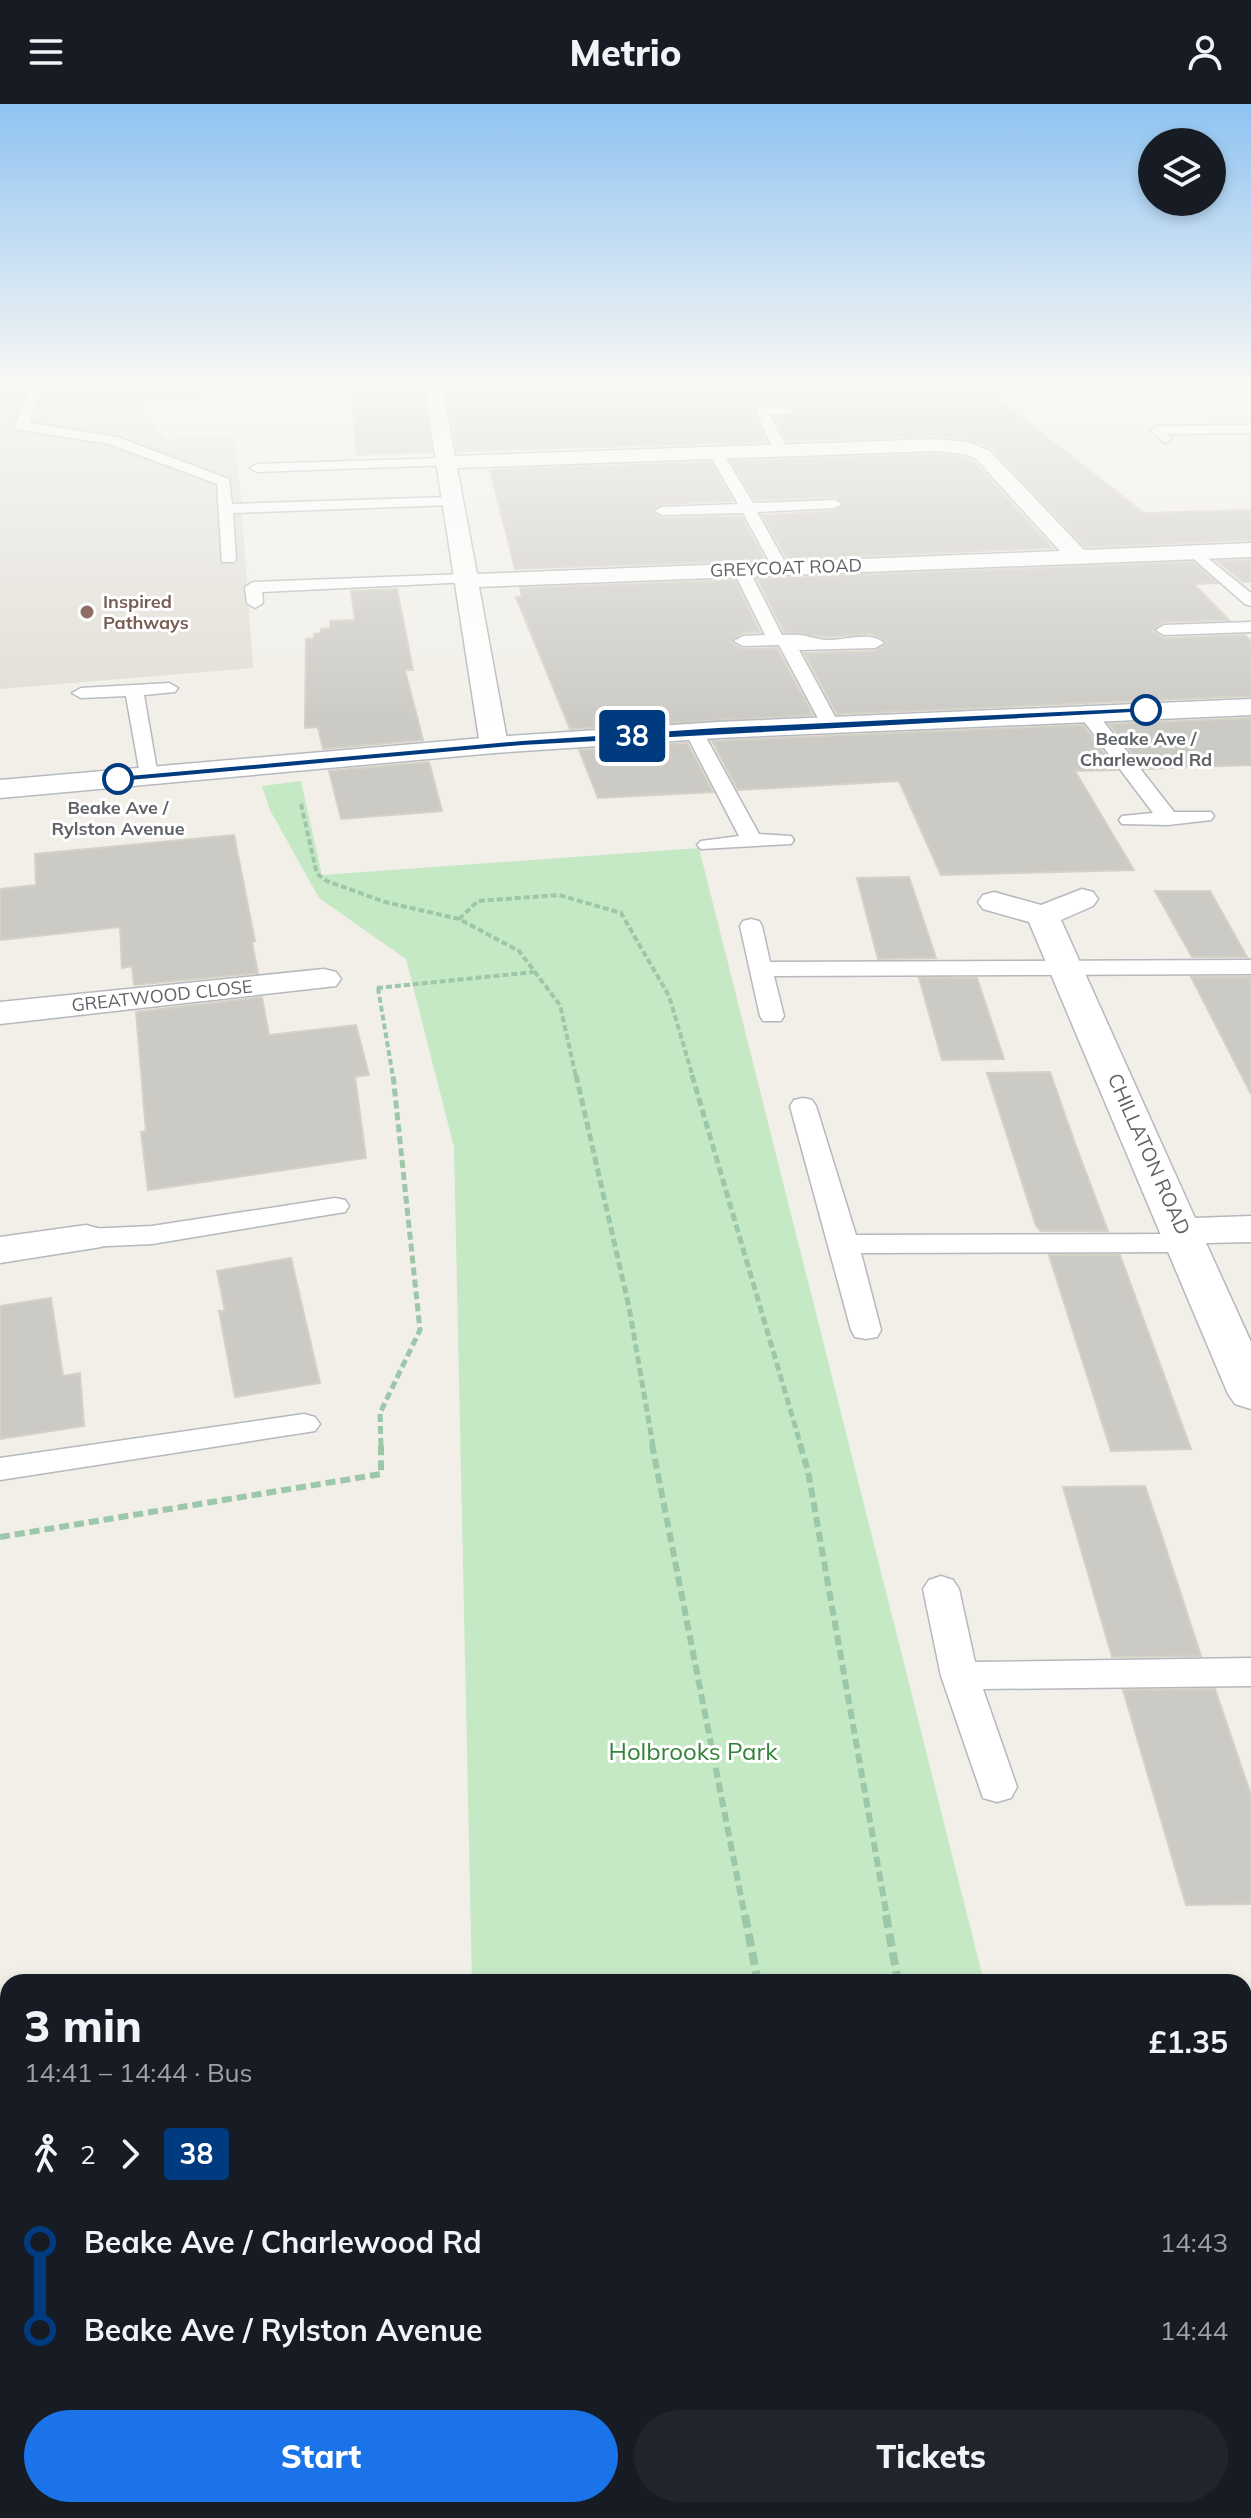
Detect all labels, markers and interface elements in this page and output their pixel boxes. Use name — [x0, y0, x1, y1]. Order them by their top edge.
icon: menu — [24, 30, 68, 74]
text: Metrio — [570, 30, 681, 75]
icon: person — [1183, 30, 1227, 74]
map controls — [1138, 128, 1226, 216]
button: layers — [1138, 128, 1226, 216]
street label: GREYCOAT ROAD — [710, 553, 862, 582]
place label: Inspired Pathways — [103, 590, 189, 634]
marker: Inspired Pathways — [78, 603, 96, 621]
marker: Beake Ave / Charlewood Rd — [1131, 695, 1161, 725]
line badge: 38 — [596, 710, 668, 762]
text: 38 — [615, 718, 649, 753]
place label: Beake Ave / Charlewood Rd — [1080, 727, 1212, 771]
marker: Beake Ave / Rylston Avenue — [103, 764, 133, 794]
place label: Beake Ave / Rylston Avenue — [51, 796, 185, 840]
street label: GREATWOOD CLOSE — [70, 975, 254, 1016]
street label: CHILLATON ROAD — [1103, 1069, 1196, 1238]
park label: Holbrooks Park — [609, 1736, 778, 1766]
text: 3 min — [24, 1998, 142, 2053]
text: £1.35 — [1149, 2023, 1228, 2061]
text: 14:41 – 14:44 · Bus — [24, 2056, 253, 2089]
icon: walk — [24, 2132, 68, 2176]
icon: forward — [108, 2132, 152, 2176]
text: 38 — [180, 2136, 213, 2171]
text: 2 — [80, 2138, 96, 2171]
text: Beake Ave / Charlewood Rd — [84, 2223, 482, 2261]
text: 14:43 — [1160, 2226, 1228, 2259]
text: Beake Ave / Rylston Avenue — [84, 2311, 483, 2349]
text: 14:44 — [1160, 2314, 1228, 2347]
button: Start — [24, 2410, 618, 2502]
button: Tickets — [634, 2410, 1228, 2502]

